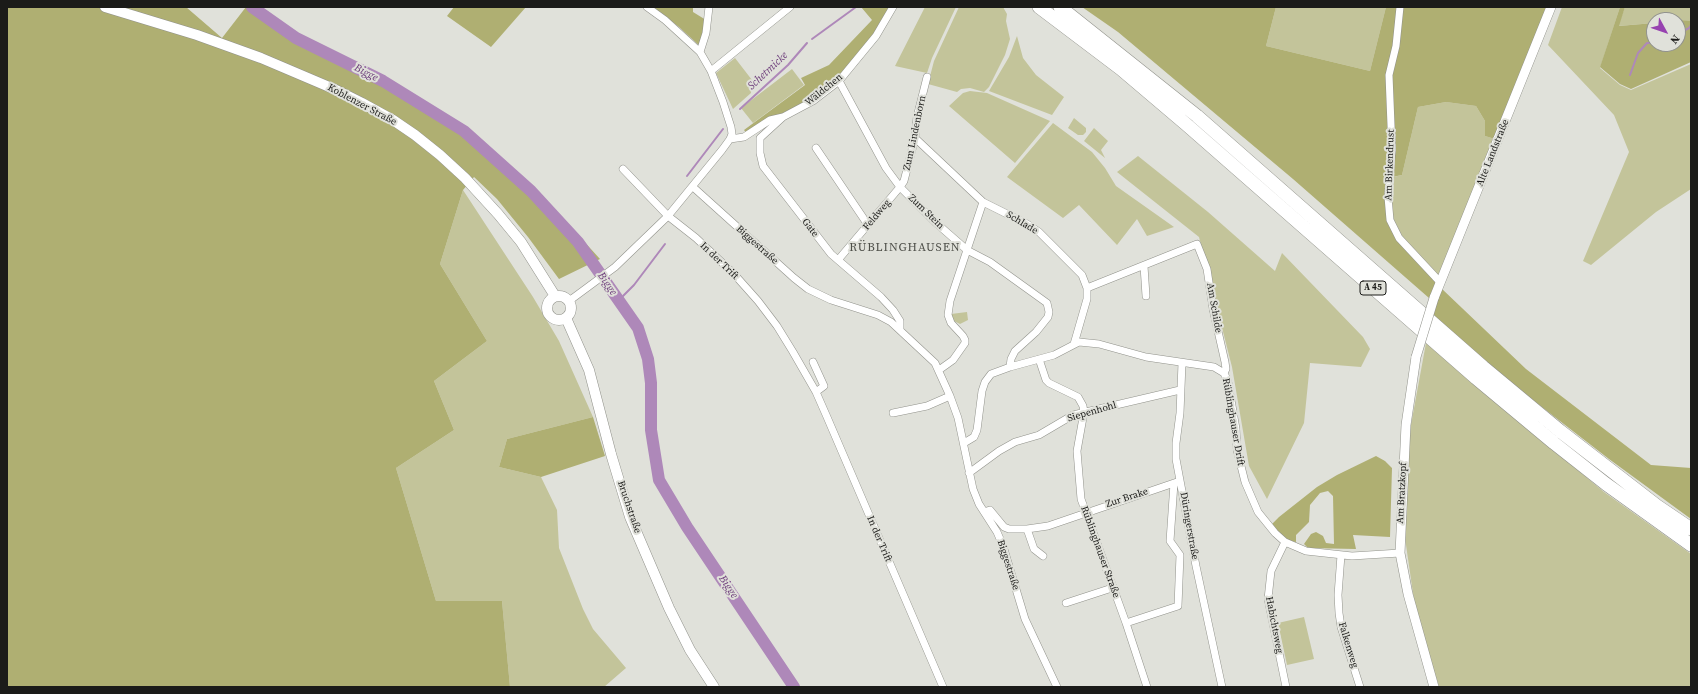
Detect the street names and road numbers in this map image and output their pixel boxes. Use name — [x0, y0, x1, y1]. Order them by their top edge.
street label: Wäldchen — [803, 71, 845, 109]
street label: Koblenzer Straße — [325, 82, 399, 128]
street label: Zum Lindenborn — [901, 95, 929, 171]
street label: Alte Landstraße — [1474, 118, 1512, 188]
street label: Am Birkendrust — [1383, 129, 1397, 201]
street label: Zum Stein — [906, 192, 946, 232]
street label: Feldweg — [861, 197, 893, 233]
street label: Schlade — [1004, 209, 1040, 237]
street label: Gate — [799, 216, 821, 240]
street label: Biggestraße — [734, 223, 780, 267]
street label: In der Trift — [697, 240, 741, 282]
road number: A 45 — [1360, 281, 1386, 295]
street label: Am Schilde — [1204, 282, 1224, 334]
street label: Rüblinghauser Drift — [1219, 377, 1247, 467]
street label: Siepenhohl — [1066, 399, 1118, 425]
street label: Am Bratzkopf — [1394, 462, 1410, 524]
street label: Bruchstraße — [614, 479, 644, 535]
street label: Zur Brake — [1104, 486, 1150, 510]
street label: Düringerstraße — [1177, 491, 1201, 561]
street label: Rüblinghauser Straße — [1078, 505, 1122, 599]
street label: In der Trift — [864, 514, 894, 564]
street label: Biggestraße — [994, 538, 1022, 592]
street label: Habichtsweg — [1263, 596, 1285, 654]
street label: Falkenweg — [1335, 621, 1361, 669]

